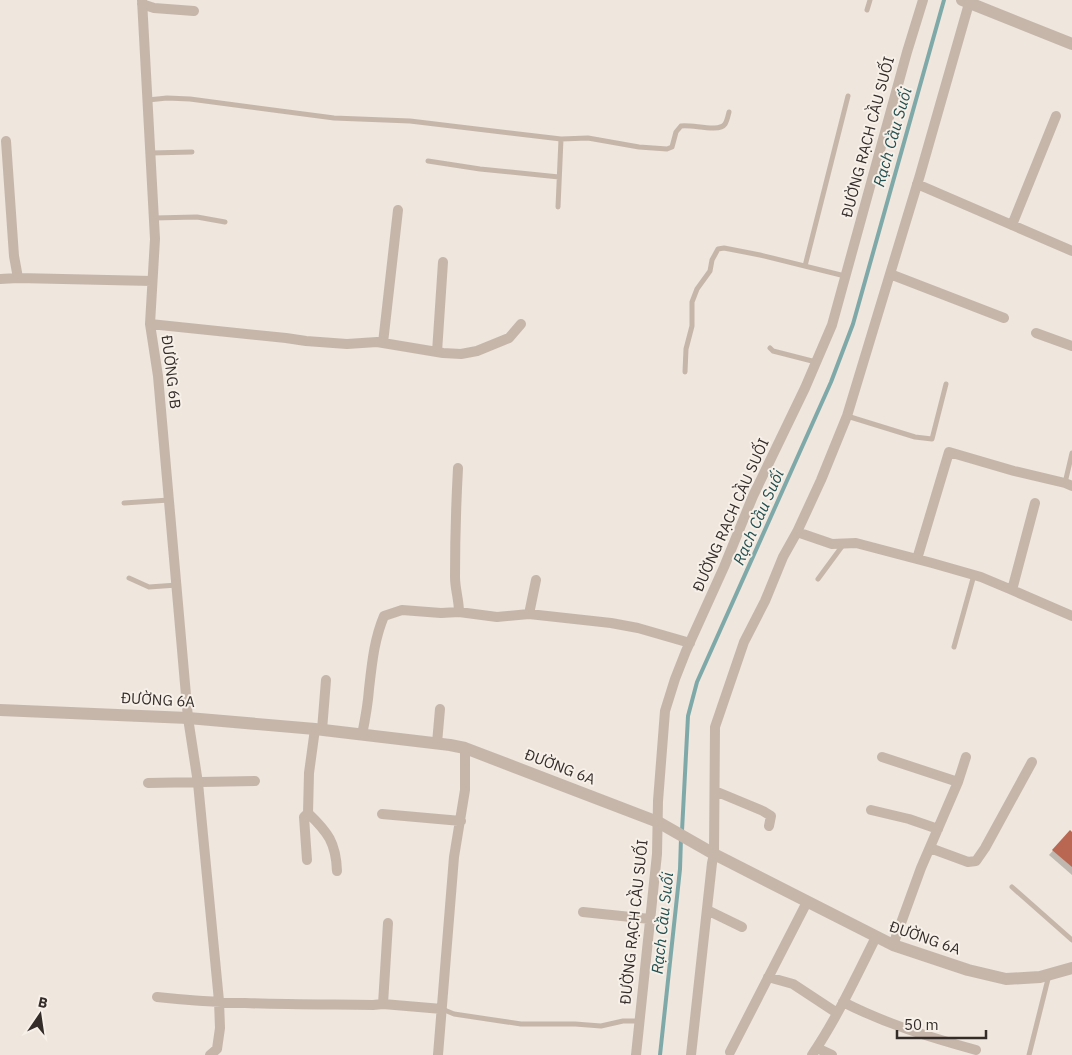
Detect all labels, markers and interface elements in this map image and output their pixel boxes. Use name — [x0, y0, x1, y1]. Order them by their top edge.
street label: ĐƯỜNG RẠCH CẦU SUỐI — [835, 54, 898, 219]
water label: Rạch Cầu Suối — [868, 84, 916, 189]
street label: ĐƯỜNG 6B — [158, 334, 185, 410]
street label: ĐƯỜNG RẠCH CẦU SUỐI — [686, 434, 773, 594]
water label: Rạch Cầu Suối — [728, 466, 788, 568]
street label: ĐƯỜNG 6A — [121, 688, 196, 711]
street label: ĐƯỜNG 6A — [522, 744, 599, 789]
street label: ĐƯỜNG RẠCH CẦU SUỐI — [613, 838, 652, 1005]
water label: Rạch Cầu Suối — [647, 870, 677, 975]
street label: ĐƯỜNG 6A — [887, 916, 964, 959]
north arrow — [15, 990, 65, 1040]
text: B — [36, 993, 50, 1012]
scale bar — [897, 1008, 986, 1040]
text: 50 m — [904, 1015, 939, 1034]

